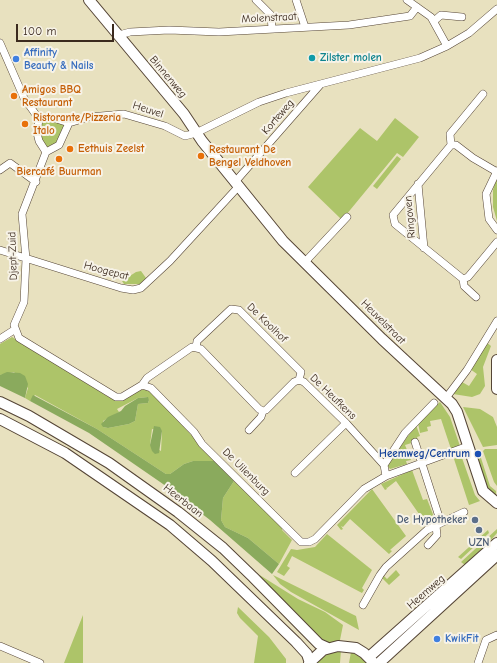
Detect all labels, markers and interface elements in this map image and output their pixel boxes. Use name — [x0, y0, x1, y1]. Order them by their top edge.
street label: Molenstraat — [241, 10, 297, 26]
scale bar — [18, 16, 116, 42]
text: 100 m — [23, 24, 56, 38]
place label: Affinity Beauty & Nails — [24, 46, 93, 72]
place label: Zilster molen — [320, 51, 382, 65]
street label: Binnenweg — [147, 53, 189, 101]
marker: Zilster molen — [307, 53, 317, 63]
marker: Affinity Beauty & Nails — [11, 54, 21, 64]
place label: Amigos BBQ Restaurant — [22, 83, 81, 109]
marker: Amigos BBQ Restaurant — [9, 91, 19, 101]
street label: Korteweg — [259, 97, 297, 137]
street label: Heuvel — [131, 99, 165, 121]
place label: Ristorante/Pizzeria Italo — [33, 111, 121, 137]
marker: Ristorante/Pizzeria Italo — [20, 119, 30, 129]
place label: Eethuis Zeelst — [78, 142, 144, 156]
place label: Restaurant De Bengel Veldhoven — [209, 143, 291, 169]
marker: Eethuis Zeelst — [65, 144, 75, 154]
marker: Restaurant De Bengel Veldhoven — [196, 151, 206, 161]
marker: Biercafé Buurman — [54, 154, 64, 164]
place label: Biercafé Buurman — [16, 165, 102, 179]
street label: Ringoven — [402, 195, 418, 239]
street label: Djept-Zuid — [6, 231, 20, 281]
street label: Hoogepat — [82, 259, 130, 283]
street label: Heuvelstraat — [358, 297, 408, 347]
street label: De Koolhof — [244, 301, 290, 345]
street label: De Heufkens — [307, 372, 359, 422]
street label: De Uilenburg — [220, 446, 272, 498]
place label: Heemweg/Centrum — [379, 447, 470, 461]
marker: Heemweg/Centrum — [473, 449, 483, 459]
street label: Heerbaan — [161, 481, 205, 521]
place label: De Hypotheker — [397, 513, 467, 527]
marker: De Hypotheker — [470, 515, 480, 525]
marker: UZN — [474, 525, 484, 535]
place label: UZN — [469, 536, 489, 550]
street label: Heemweg — [404, 572, 448, 612]
place label: KwikFit — [445, 632, 479, 646]
marker: KwikFit — [432, 634, 442, 644]

